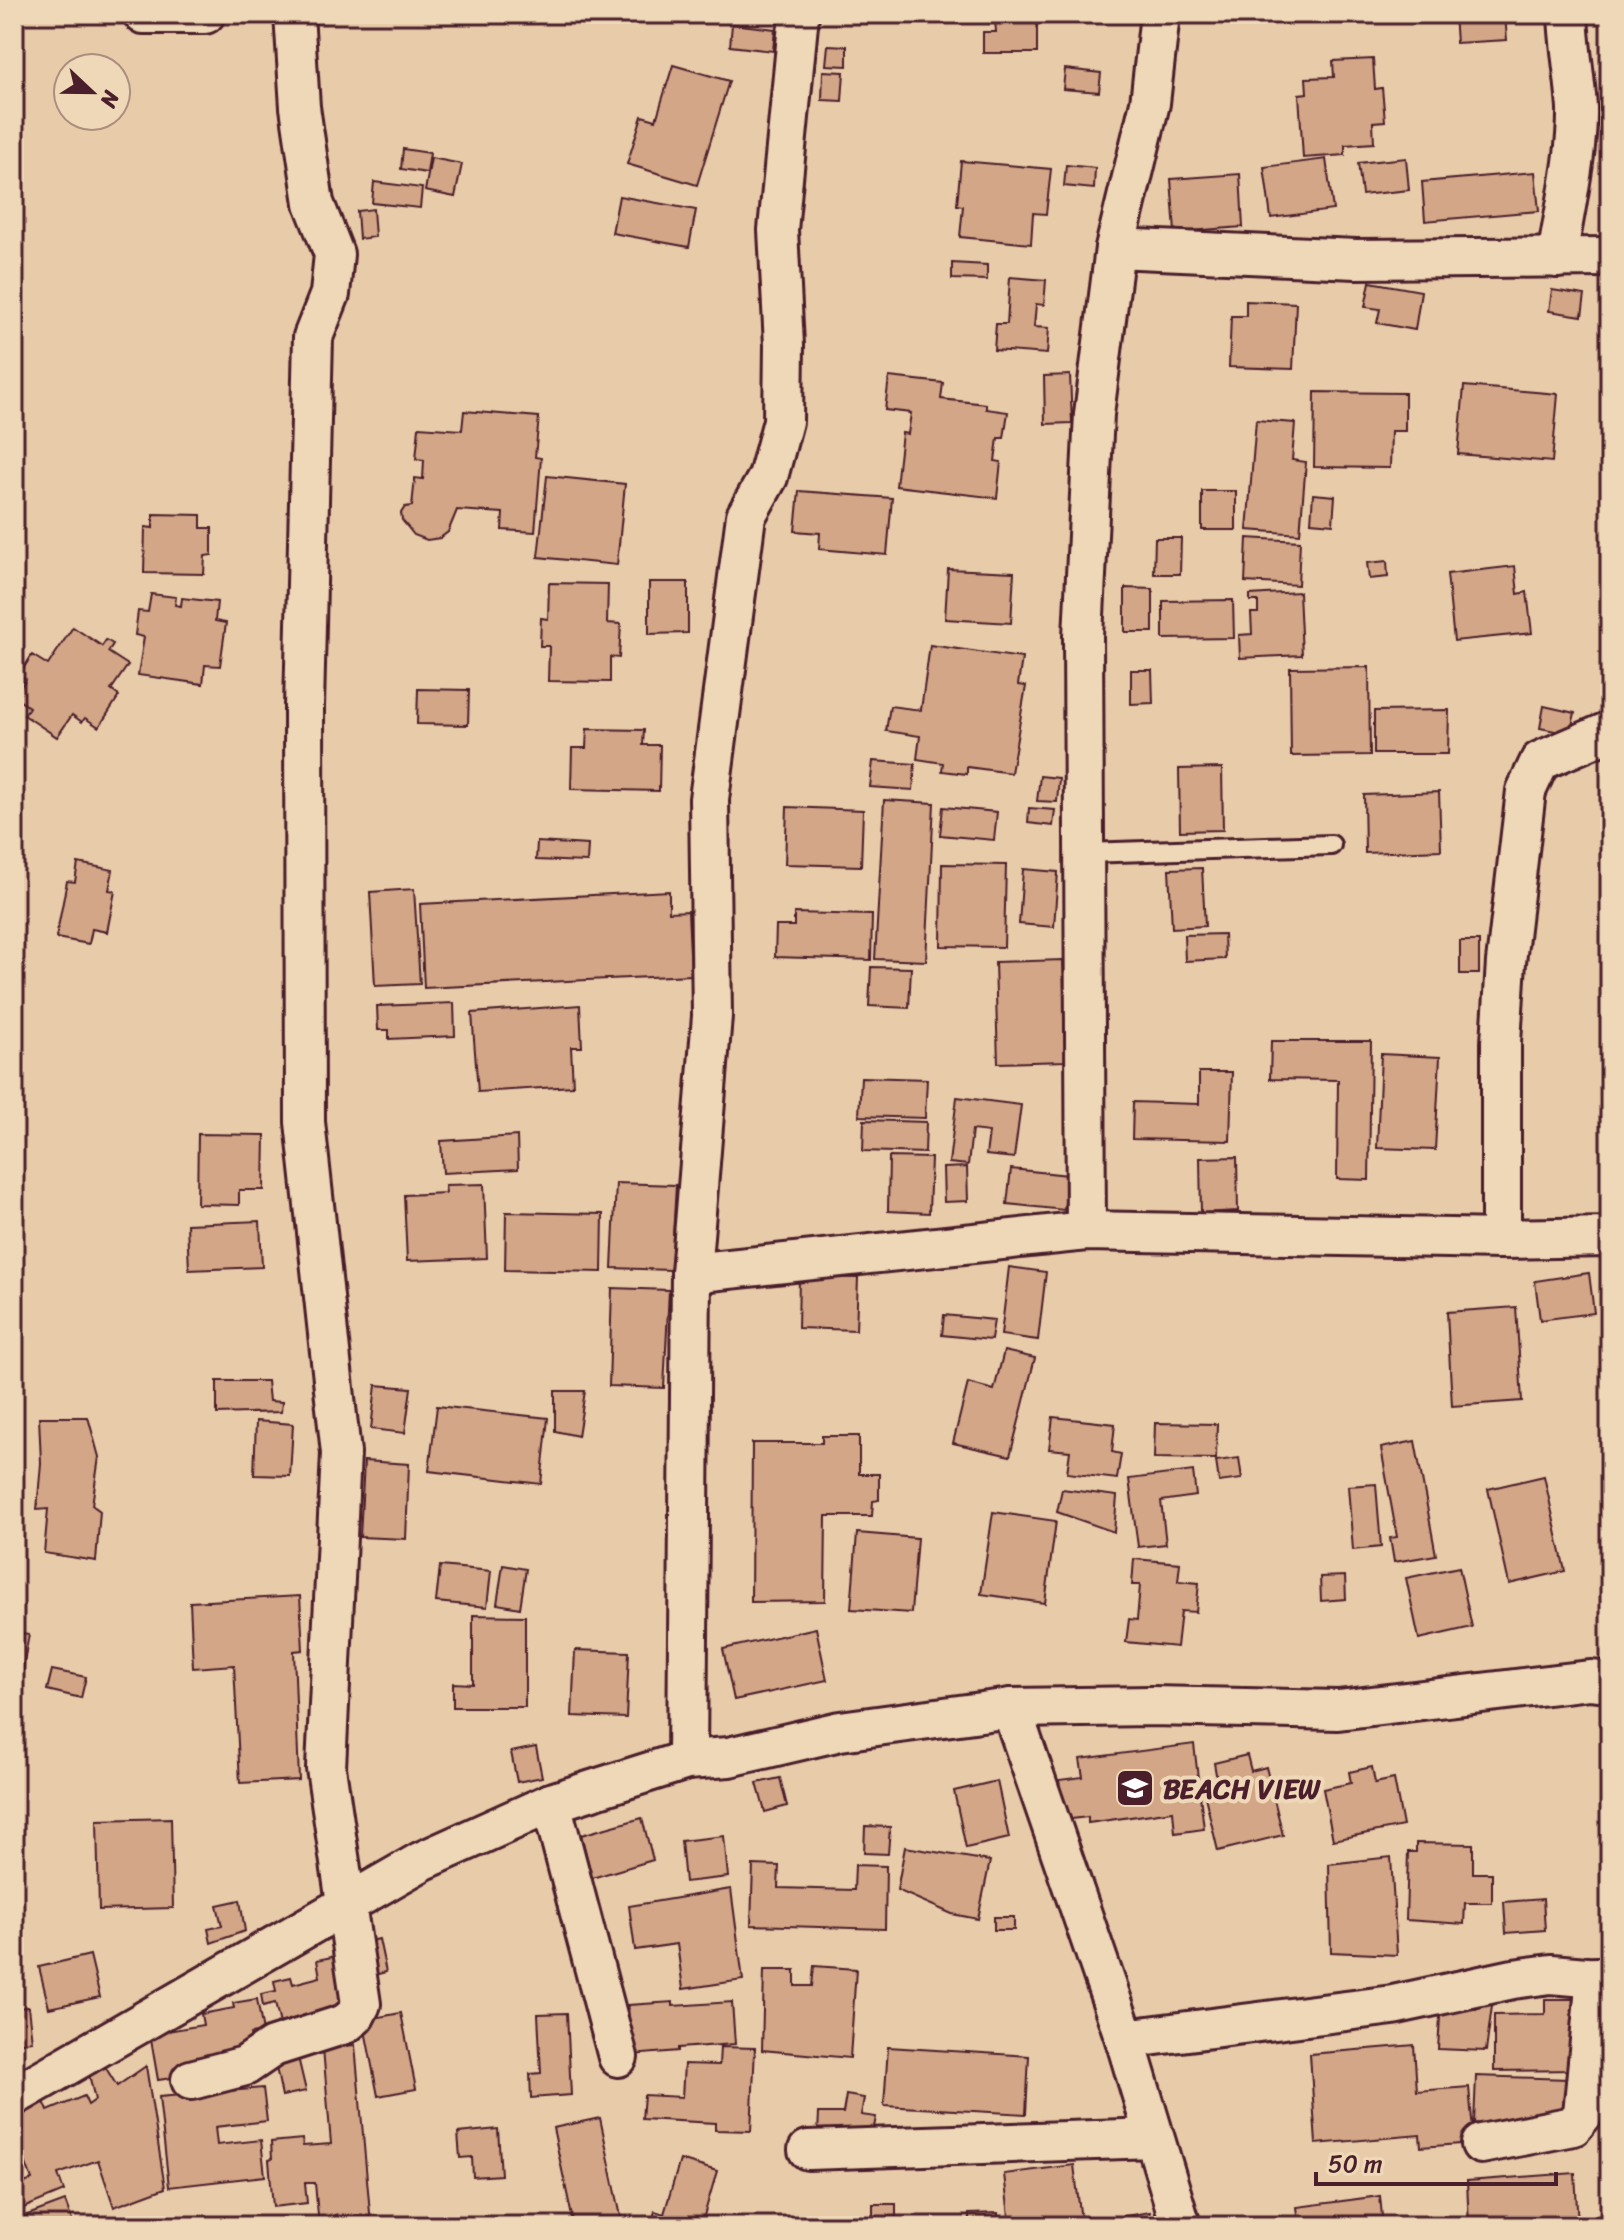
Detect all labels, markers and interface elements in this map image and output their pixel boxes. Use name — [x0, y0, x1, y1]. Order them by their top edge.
north arrow — [52, 52, 132, 132]
text: N — [89, 84, 131, 114]
place label: BEACH VIEW — [1163, 1764, 1321, 1813]
school or university icon: BEACH VIEW — [1114, 1767, 1156, 1809]
scale bar — [1316, 2136, 1556, 2186]
text: 50 m — [1328, 2143, 1383, 2185]

